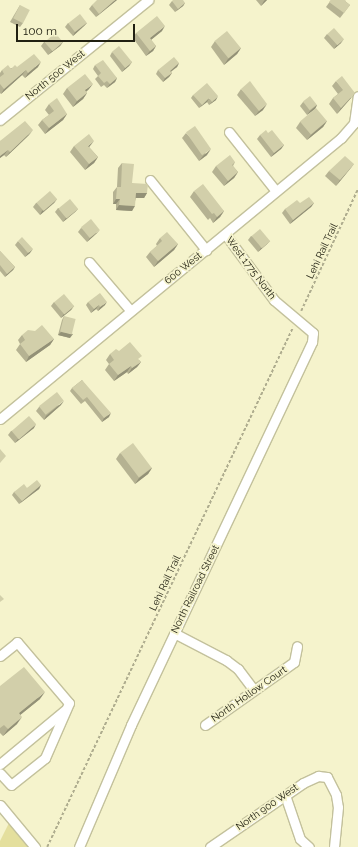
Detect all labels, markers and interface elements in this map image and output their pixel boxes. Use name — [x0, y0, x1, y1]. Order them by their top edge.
scale bar — [18, 16, 137, 42]
text: 100 m — [23, 24, 57, 38]
street label: North 500 West — [23, 47, 87, 103]
street label: Lehi Rail Trail — [304, 221, 340, 281]
street label: West 1775 North — [224, 234, 278, 302]
street label: 600 West — [162, 249, 204, 287]
street label: North Railroad Street — [168, 543, 222, 635]
street label: Lehi Rail Trail — [147, 553, 183, 613]
street label: North Hollow Court — [209, 663, 289, 725]
street label: North 900 West — [234, 781, 300, 833]

